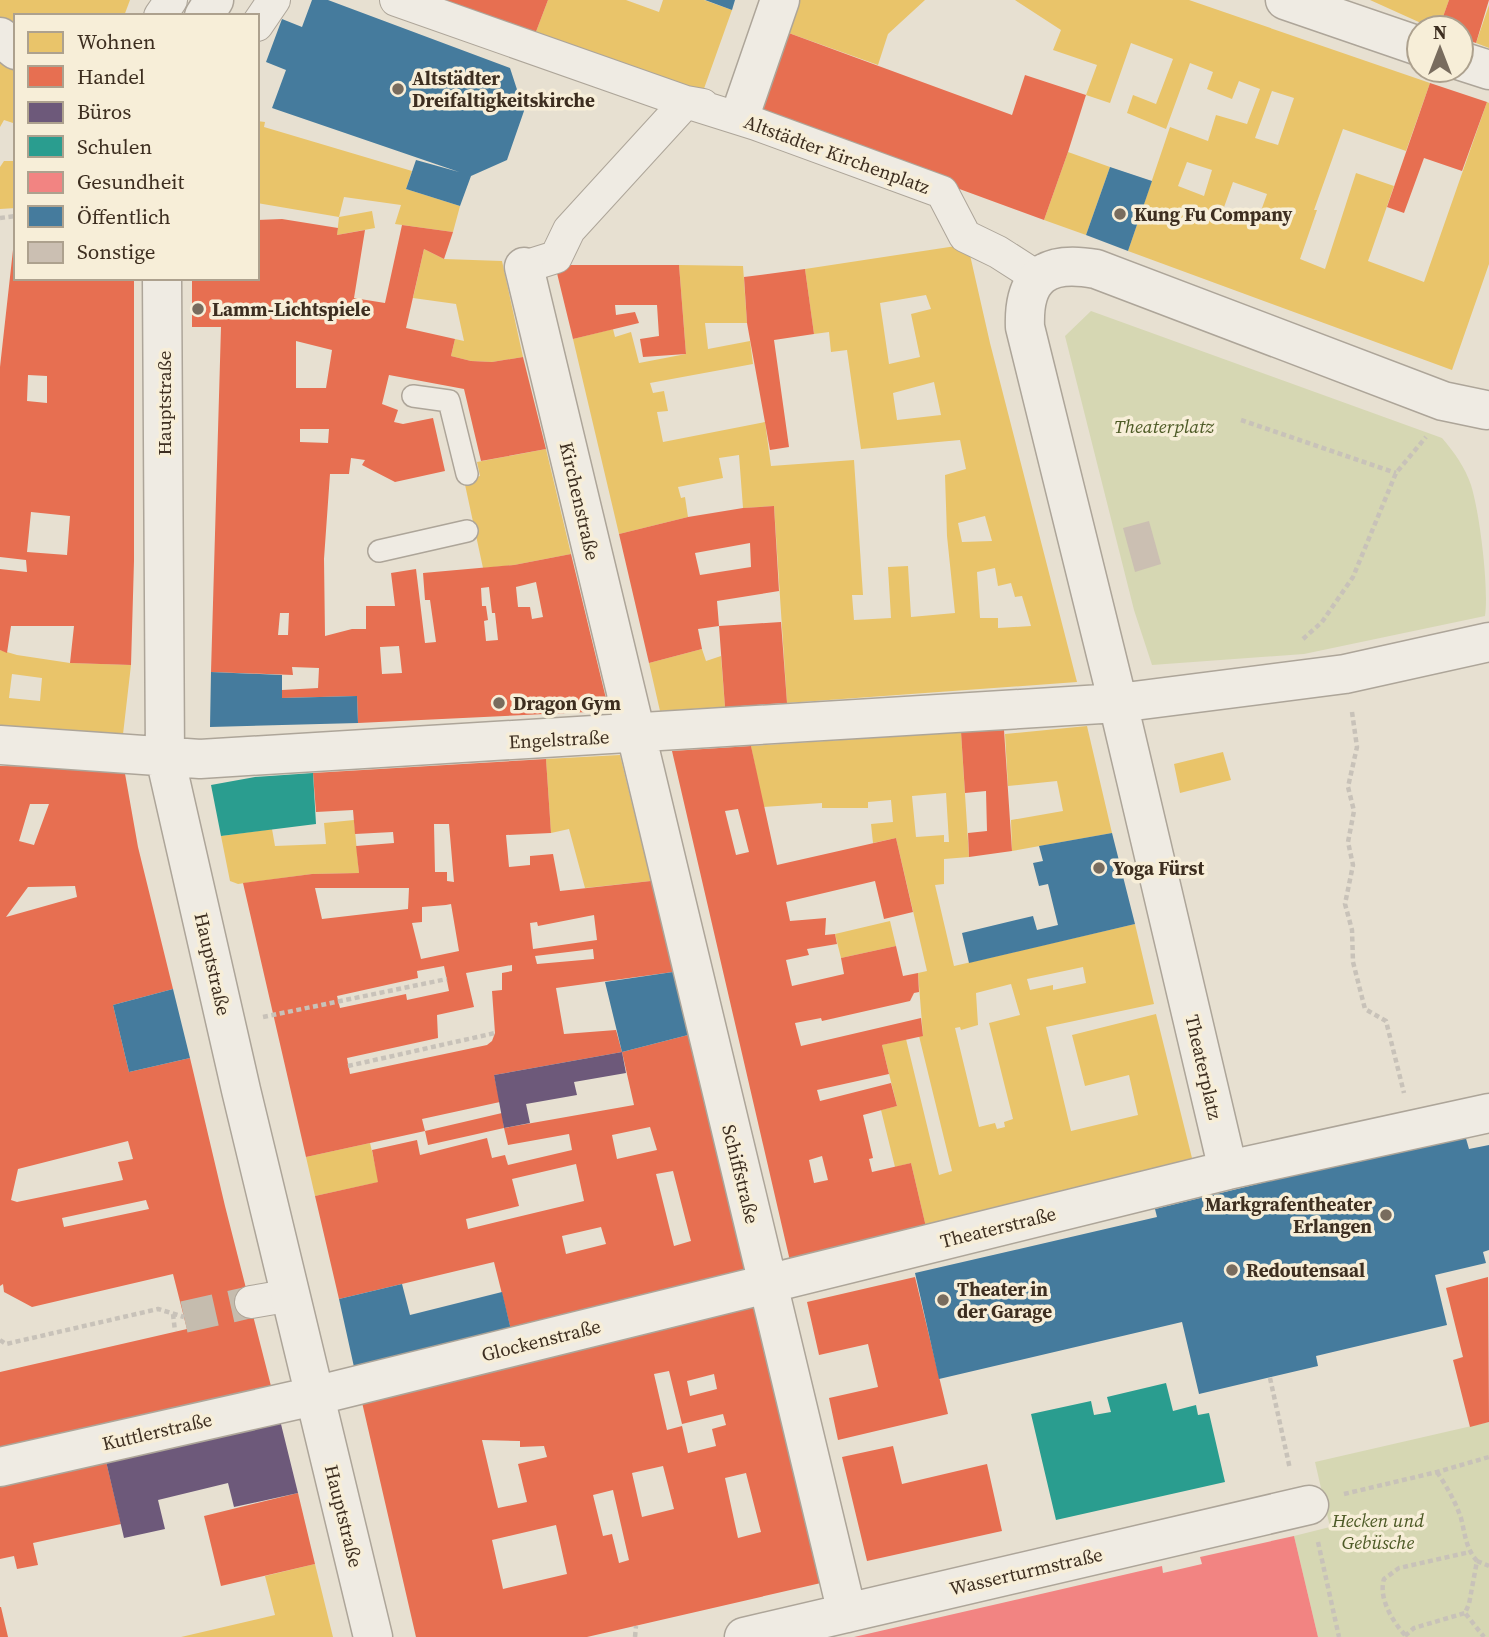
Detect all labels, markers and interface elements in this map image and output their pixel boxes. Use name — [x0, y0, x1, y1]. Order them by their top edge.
legend — [14, 14, 259, 280]
north arrow — [1405, 14, 1475, 84]
text: N — [1433, 19, 1447, 45]
text: Wohnen — [77, 27, 156, 56]
text: Handel — [77, 62, 145, 91]
place label: Altstädter Dreifaltigkeitskirche — [412, 65, 595, 113]
marker: Altstädter Dreifaltigkeitskirche — [390, 81, 406, 97]
text: Büros — [77, 97, 131, 126]
street label: Altstädter Kirchenplatz — [740, 108, 934, 200]
text: Schulen — [77, 132, 152, 161]
text: Gesundheit — [77, 167, 185, 196]
place label: Kung Fu Company — [1134, 201, 1293, 227]
text: Öffentlich — [77, 202, 171, 231]
marker: Kung Fu Company — [1112, 206, 1128, 222]
text: Sonstige — [77, 237, 156, 266]
place label: Lamm-Lichtspiele — [212, 296, 371, 322]
marker: Lamm-Lichtspiele — [190, 301, 206, 317]
street label: Hauptstraße — [151, 350, 177, 456]
park label: Theaterplatz — [1114, 413, 1215, 439]
street label: Kirchenstraße — [554, 439, 606, 563]
place label: Dragon Gym — [513, 690, 621, 716]
marker: Dragon Gym — [491, 695, 507, 711]
street label: Engelstraße — [508, 723, 610, 755]
place label: Yoga Fürst — [1113, 855, 1204, 881]
marker: Yoga Fürst — [1091, 860, 1107, 876]
street label: Hauptstraße — [189, 910, 237, 1018]
street label: Theaterplatz — [1179, 1012, 1229, 1122]
street label: Schiffstraße — [716, 1122, 766, 1226]
place label: Markgrafentheater Erlangen — [1205, 1191, 1372, 1239]
street label: Theaterstraße — [937, 1200, 1059, 1254]
marker: Markgrafentheater Erlangen — [1378, 1207, 1394, 1223]
place label: Redoutensaal — [1246, 1257, 1365, 1283]
marker: Redoutensaal — [1224, 1262, 1240, 1278]
place label: Theater in der Garage — [957, 1276, 1052, 1324]
marker: Theater in der Garage — [935, 1292, 951, 1308]
street label: Glockenstraße — [479, 1313, 603, 1367]
street label: Kuttlerstraße — [100, 1406, 214, 1456]
street label: Hauptstraße — [319, 1462, 369, 1570]
park label: Hecken und Gebüsche — [1331, 1507, 1424, 1555]
street label: Wasserturmstraße — [947, 1541, 1105, 1601]

